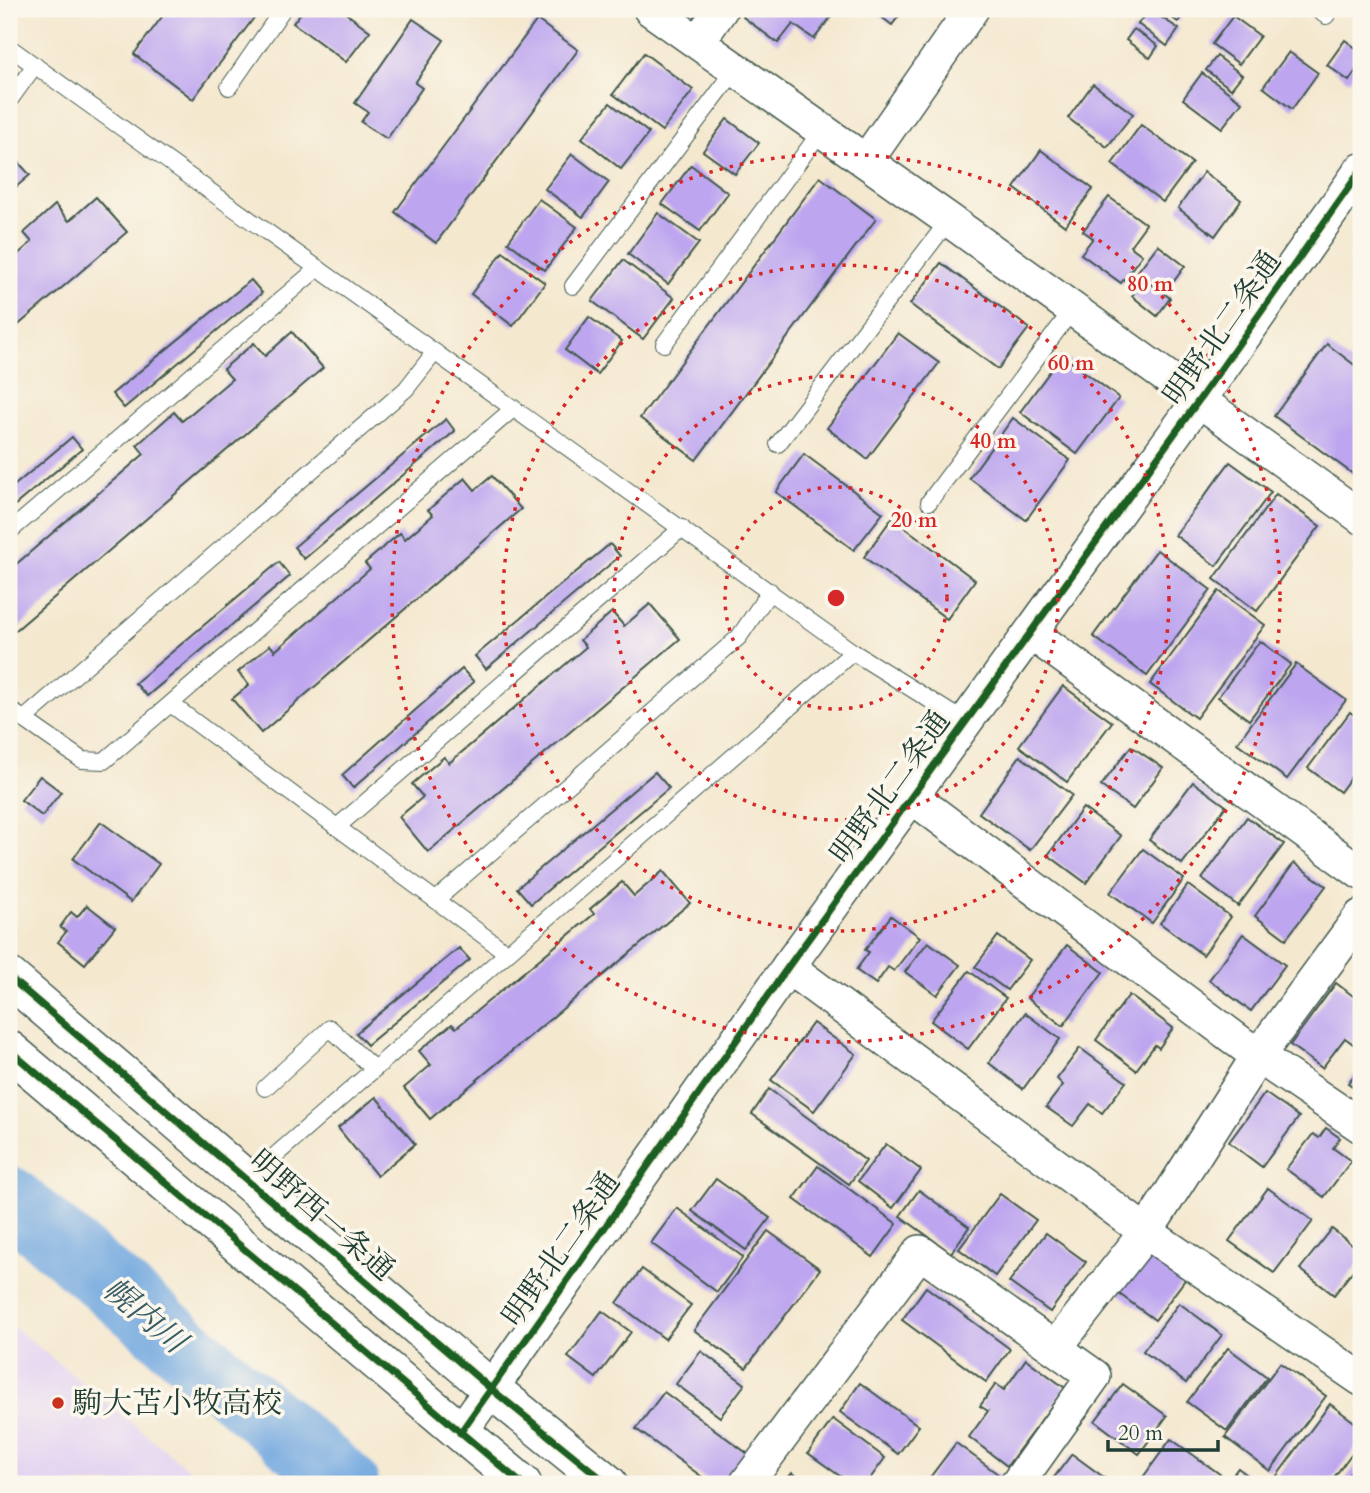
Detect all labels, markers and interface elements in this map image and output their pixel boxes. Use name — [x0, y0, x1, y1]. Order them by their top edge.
street label: 明野北二条通 — [1154, 243, 1291, 414]
text: 80 m — [1127, 270, 1174, 299]
text: 60 m — [1048, 349, 1095, 378]
text: 40 m — [970, 427, 1017, 456]
text: 20 m — [891, 506, 938, 535]
centre of rings — [824, 586, 848, 610]
street label: 明野北二条通 — [821, 702, 960, 872]
street label: 明野西一条通 — [240, 1141, 403, 1290]
street label: 明野北二条通 — [493, 1164, 630, 1335]
water label: 幌内川 — [93, 1268, 198, 1365]
place label: 駒大苫小牧高校 — [72, 1383, 282, 1424]
marker: 駒大苫小牧高校 — [50, 1395, 66, 1411]
scale bar — [1108, 1409, 1218, 1453]
text: 20 m — [1118, 1419, 1163, 1448]

